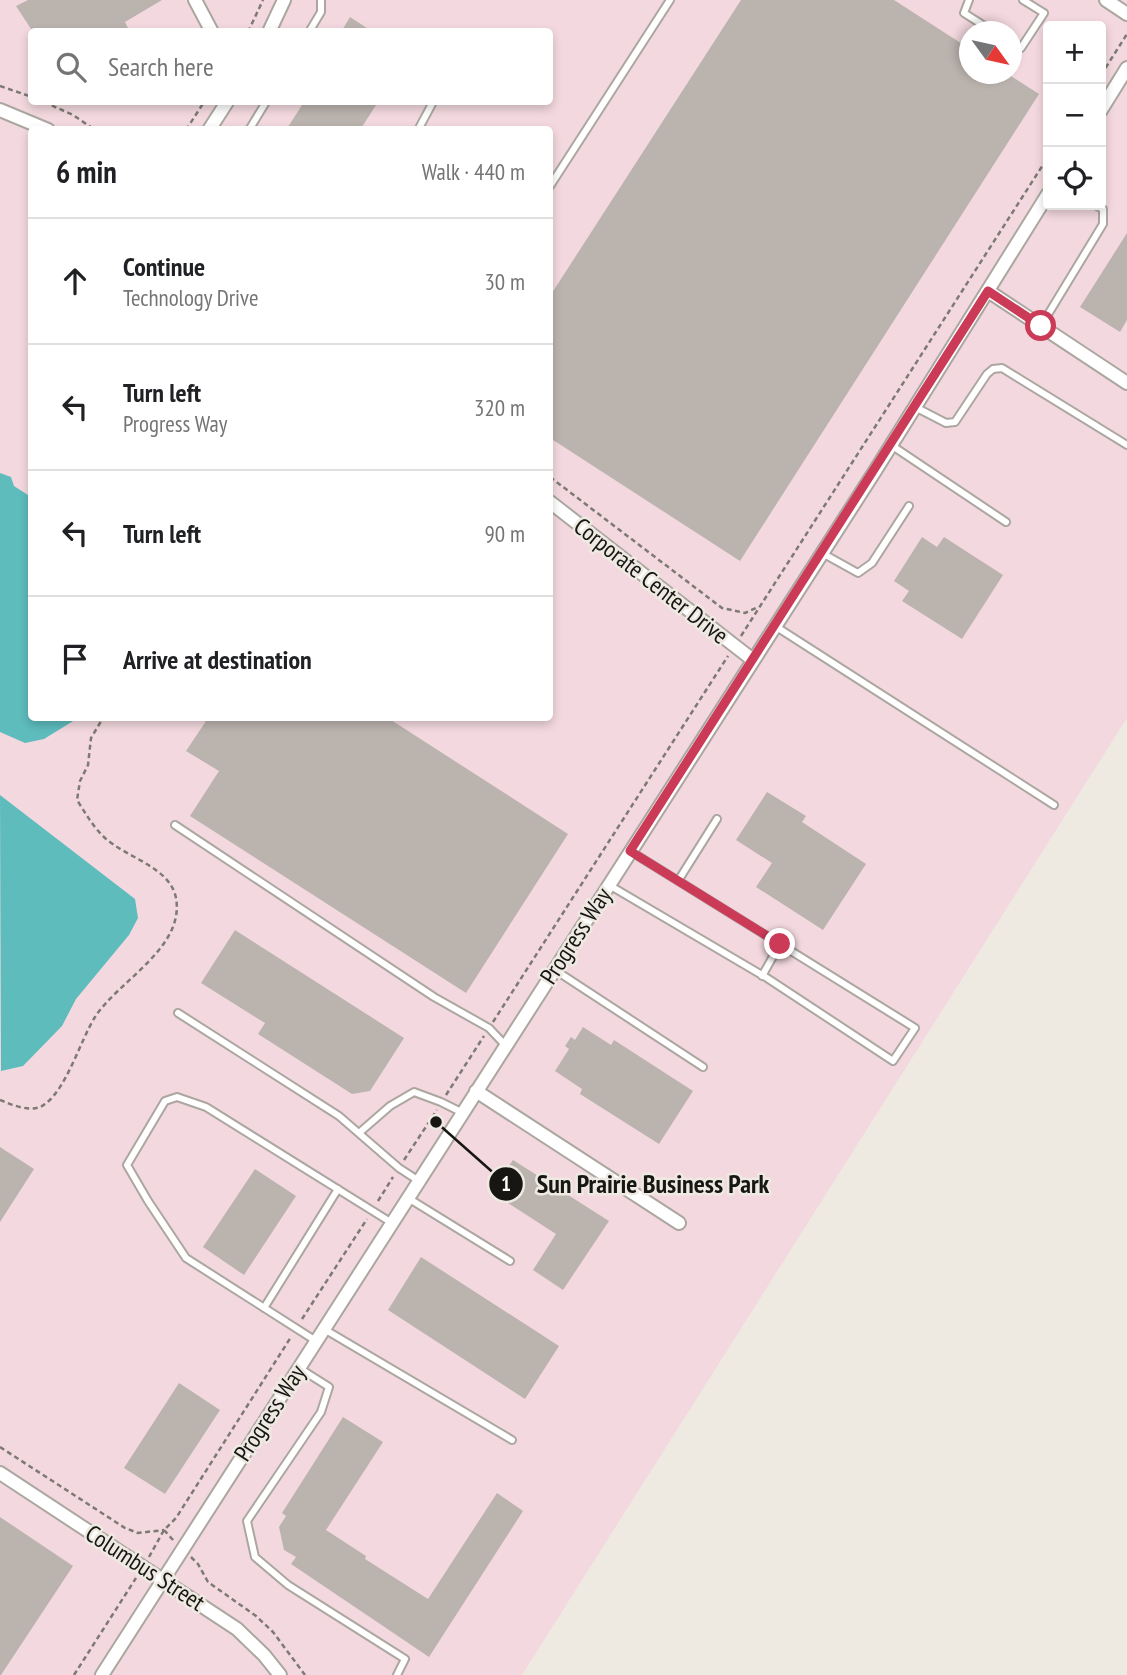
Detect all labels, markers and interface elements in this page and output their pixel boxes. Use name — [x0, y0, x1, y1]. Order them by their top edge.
north arrow — [959, 21, 1022, 84]
map controls — [1043, 21, 1106, 210]
button: + — [1043, 21, 1106, 84]
search box — [28, 28, 553, 105]
icon: search — [52, 48, 90, 86]
text: Search here — [108, 50, 214, 83]
button: − — [1043, 84, 1106, 147]
button: locate — [1043, 147, 1106, 210]
text: 6 min — [56, 152, 117, 191]
text: Walk · 440 m — [422, 157, 525, 186]
text: Continue — [123, 250, 205, 283]
icon: ahead — [56, 262, 94, 300]
text: 30 m — [484, 267, 525, 296]
text: Technology Drive — [123, 283, 258, 312]
route start — [1025, 310, 1056, 341]
text: Turn left — [123, 376, 201, 409]
icon: left — [56, 388, 94, 426]
text: 320 m — [474, 393, 525, 422]
text: Progress Way — [123, 409, 227, 438]
street label: Corporate Center Drive — [568, 511, 735, 651]
icon: left — [56, 514, 94, 552]
text: Turn left — [123, 517, 201, 550]
text: 90 m — [484, 519, 525, 548]
icon: arrive — [56, 640, 94, 678]
text: Arrive at destination — [123, 643, 312, 676]
street label: Progress Way — [533, 882, 618, 990]
route end — [764, 928, 795, 959]
callout: Sun Prairie Business Park — [488, 1161, 784, 1208]
text: Sun Prairie Business Park — [537, 1167, 770, 1200]
text: 1 — [501, 1170, 511, 1197]
street label: Progress Way — [227, 1359, 312, 1467]
street label: Columbus Street — [80, 1518, 211, 1618]

